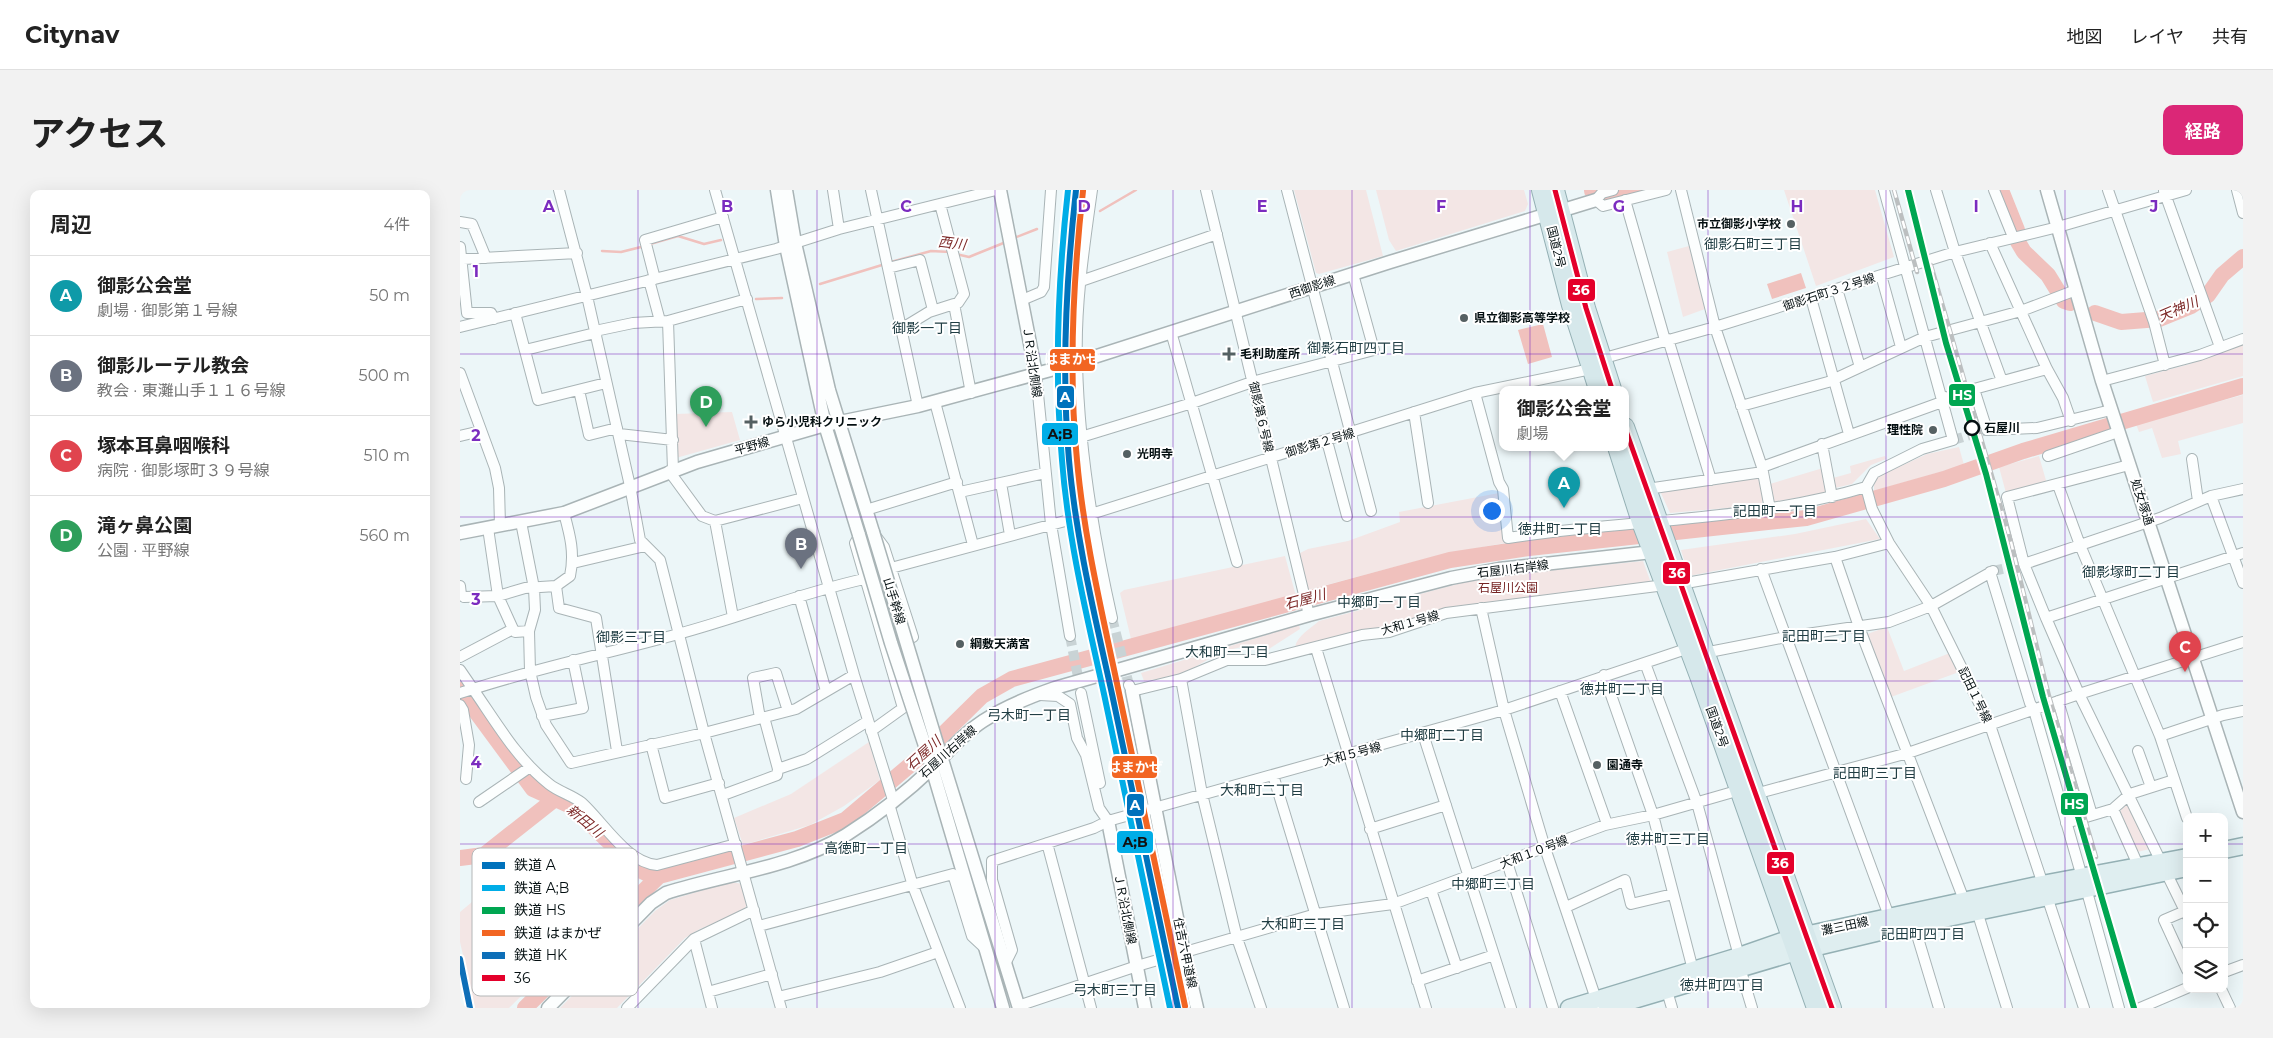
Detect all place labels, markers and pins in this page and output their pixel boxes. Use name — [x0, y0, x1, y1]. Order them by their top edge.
place label: 市立御影小学校 — [1697, 216, 1781, 231]
marker: 市立御影小学校 — [1785, 218, 1797, 230]
place label: 県立御影高等学校 — [1474, 310, 1570, 325]
marker: 県立御影高等学校 — [1458, 312, 1470, 324]
place label: 毛利助産所 — [1240, 346, 1300, 361]
marker: 毛利助産所 — [1222, 347, 1236, 361]
pin: D — [690, 386, 722, 427]
place label: ゆら小児科クリニック — [762, 414, 882, 429]
marker: ゆら小児科クリニック — [744, 415, 758, 429]
marker: 石屋川 — [1964, 420, 1980, 436]
place label: 石屋川 — [1984, 420, 2020, 435]
place label: 理性院 — [1887, 422, 1923, 437]
marker: 理性院 — [1927, 424, 1939, 436]
place label: 光明寺 — [1137, 446, 1173, 461]
marker: 光明寺 — [1121, 448, 1133, 460]
pin: A — [1548, 467, 1580, 508]
pin: B — [785, 528, 817, 569]
pin: C — [2169, 631, 2201, 672]
place label: 綱敷天満宮 — [970, 636, 1030, 651]
marker: 綱敷天満宮 — [954, 638, 966, 650]
place label: 園通寺 — [1607, 757, 1643, 772]
marker: 園通寺 — [1591, 759, 1603, 771]

